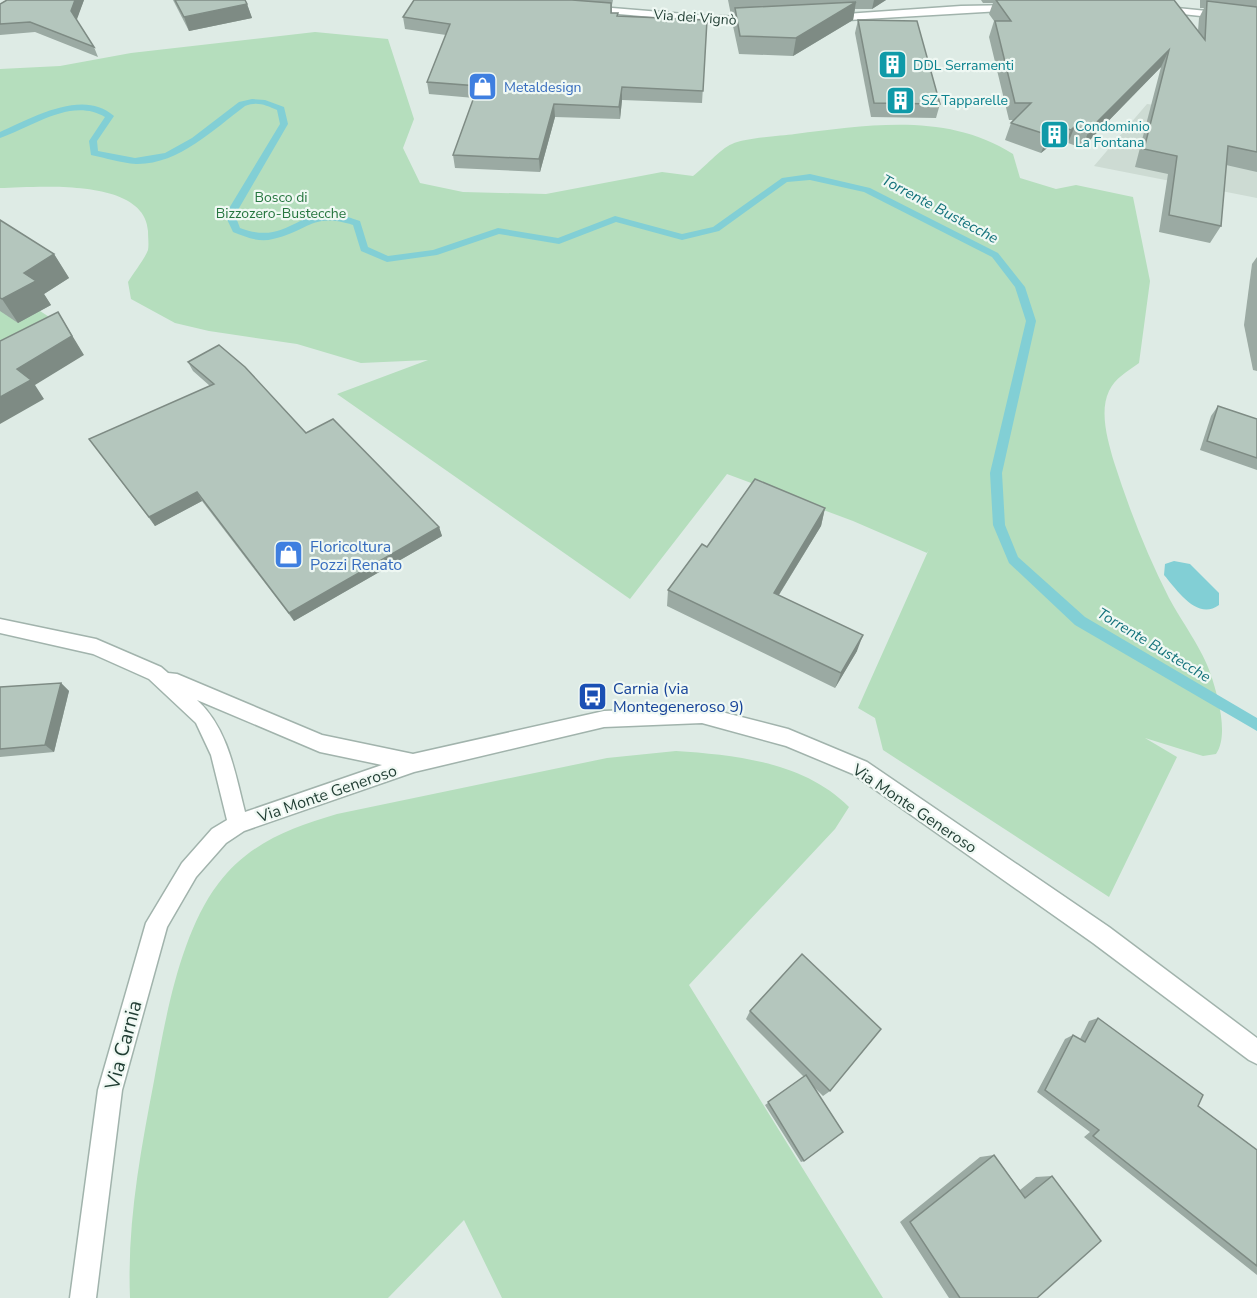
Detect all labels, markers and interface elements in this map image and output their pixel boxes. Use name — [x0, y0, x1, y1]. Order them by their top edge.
street label: Via dei Vignò — [652, 5, 737, 30]
building icon: DDL Serramenti — [876, 49, 908, 81]
place label: DDL Serramenti — [913, 56, 1014, 75]
shop icon: Metaldesign — [467, 71, 499, 103]
place label: Metaldesign — [504, 78, 582, 97]
building icon: SZ Tapparelle — [884, 84, 916, 116]
place label: SZ Tapparelle — [921, 91, 1008, 110]
place label: Condominio La Fontana — [1075, 117, 1150, 152]
building icon: Condominio La Fontana — [1038, 118, 1070, 150]
water label: Torrente Bustecche — [878, 170, 1002, 248]
park label: Bosco di Bizzozero-Bustecche — [216, 188, 346, 223]
place label: Floricoltura Pozzi Renato — [310, 536, 402, 576]
shop icon: Floricoltura Pozzi Renato — [273, 539, 305, 571]
water label: Torrente Bustecche — [1093, 603, 1215, 687]
place label: Carnia (via Montegeneroso 9) — [613, 678, 744, 718]
bus stop icon: Carnia (via Montegeneroso 9) — [576, 681, 608, 713]
street label: Via Monte Generoso — [847, 758, 981, 859]
street label: Via Monte Generoso — [254, 760, 400, 828]
street label: Via Carnia — [98, 997, 148, 1094]

